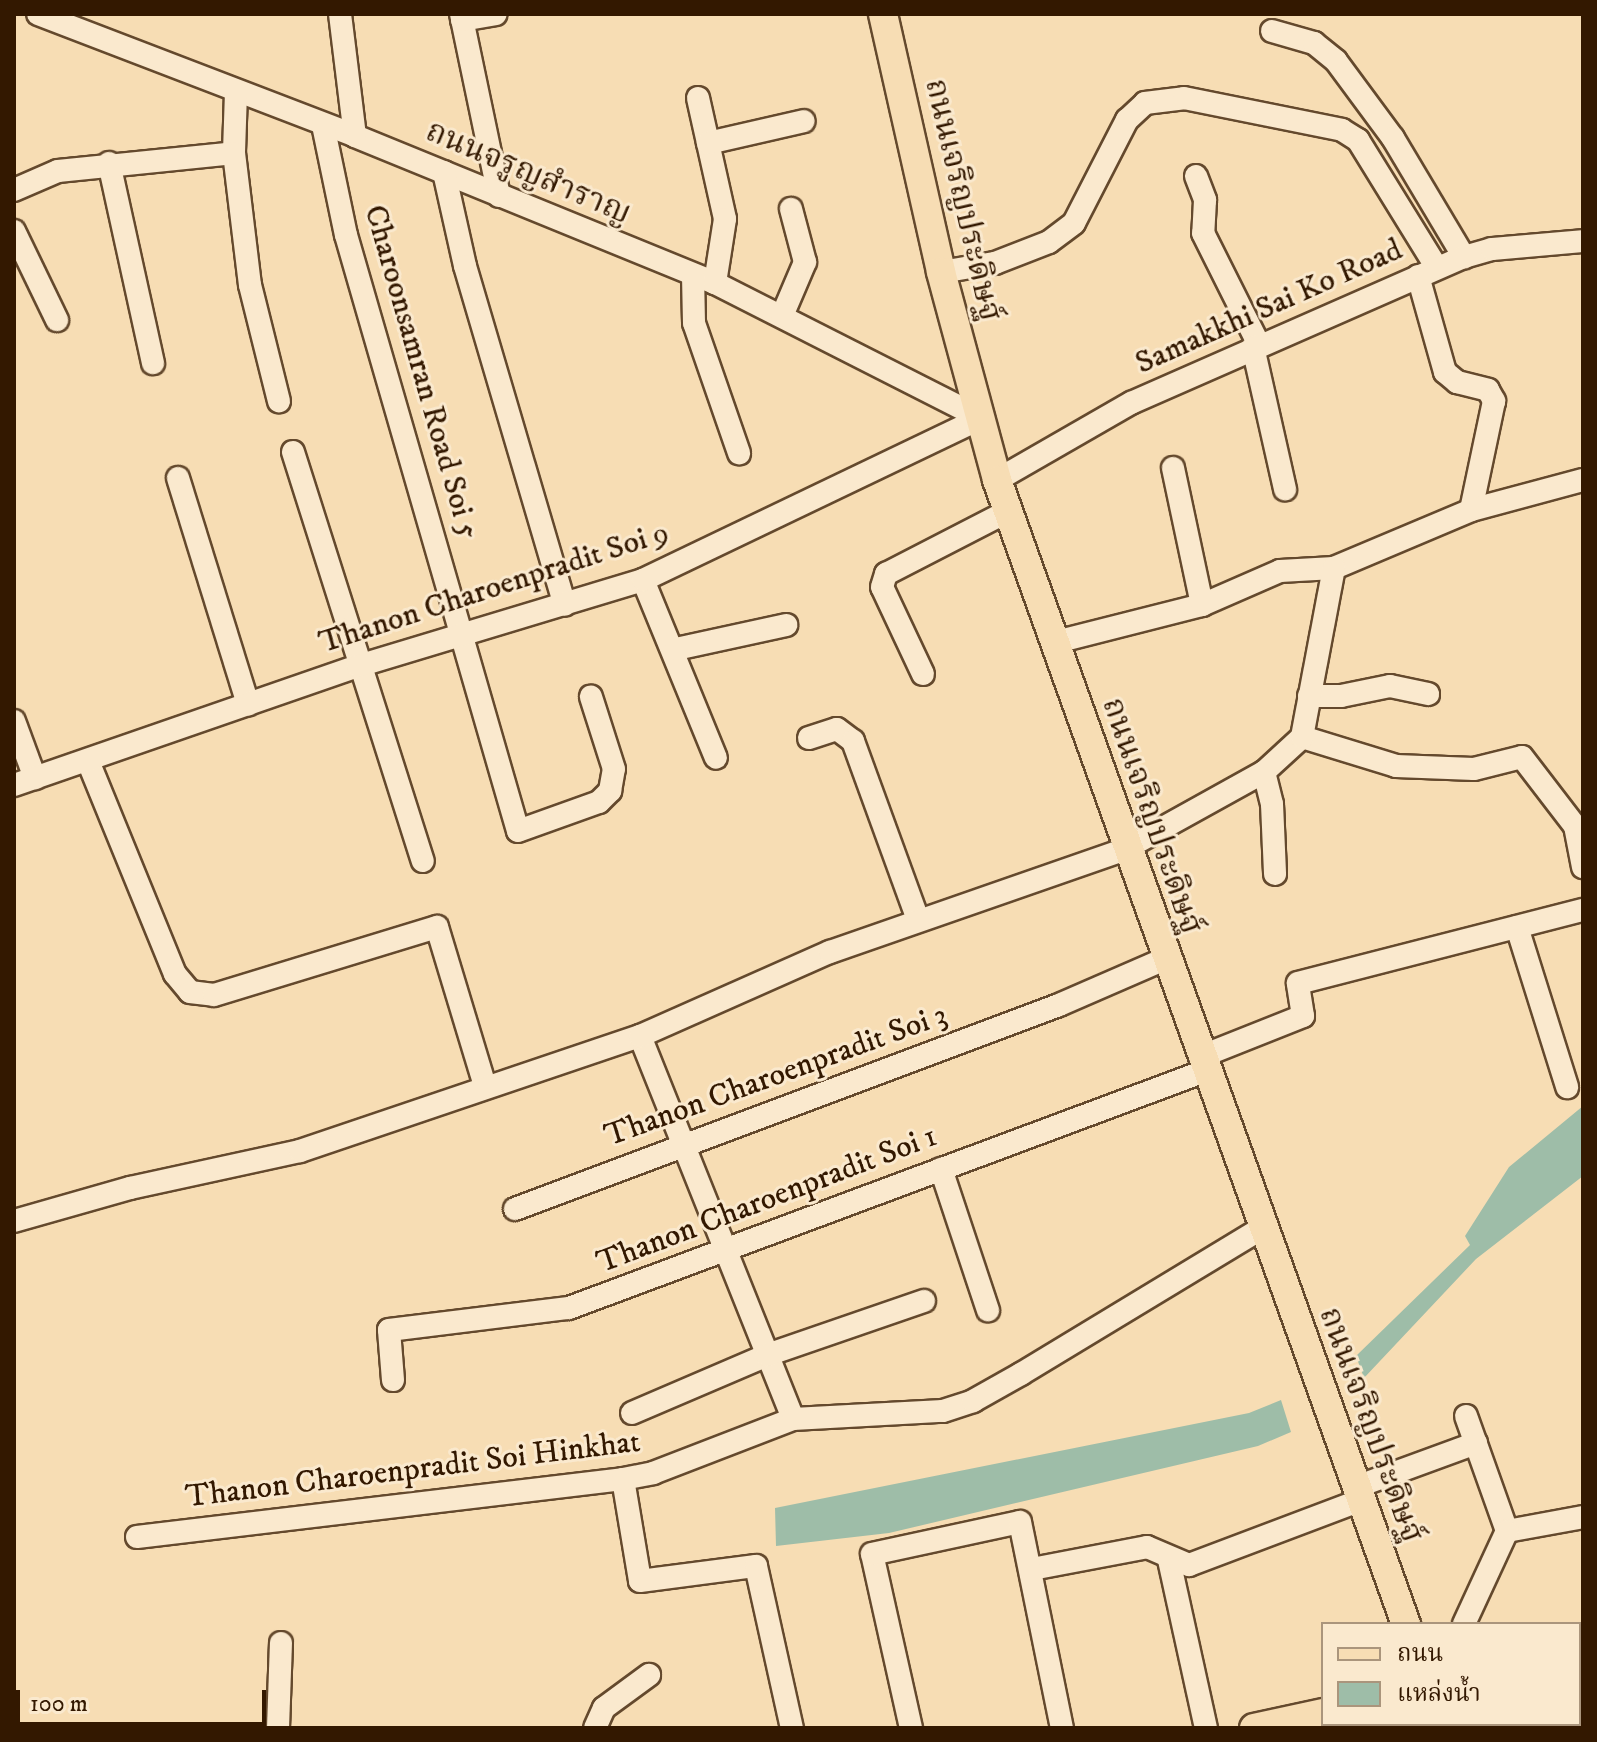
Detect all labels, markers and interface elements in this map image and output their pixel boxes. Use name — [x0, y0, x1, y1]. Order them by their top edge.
street label: ถนนเจริญประดิษฐ์ — [915, 75, 1009, 325]
street label: ถนนจรูญสำราญ — [420, 113, 636, 233]
street label: Charoonsamran Road Soi 5 — [355, 201, 487, 543]
street label: Samakkhi Sai Ko Road — [1130, 231, 1408, 383]
street label: Thanon Charoenpradit Soi 9 — [314, 513, 674, 663]
street label: ถนนเจริญประดิษฐ์ — [1093, 693, 1209, 939]
street label: Thanon Charoenpradit Soi 3 — [600, 996, 952, 1156]
street label: Thanon Charoenpradit Soi 1 — [591, 1117, 943, 1283]
street label: ถนนเจริญประดิษฐ์ — [1310, 1302, 1430, 1548]
street label: Thanon Charoenpradit Soi Hinkhat — [183, 1423, 643, 1517]
legend — [1321, 1622, 1581, 1726]
text: ถนน — [1397, 1639, 1443, 1669]
scale bar — [20, 1674, 270, 1724]
text: แหล่งน้ำ — [1397, 1679, 1481, 1709]
text: 100 m — [30, 1689, 88, 1719]

